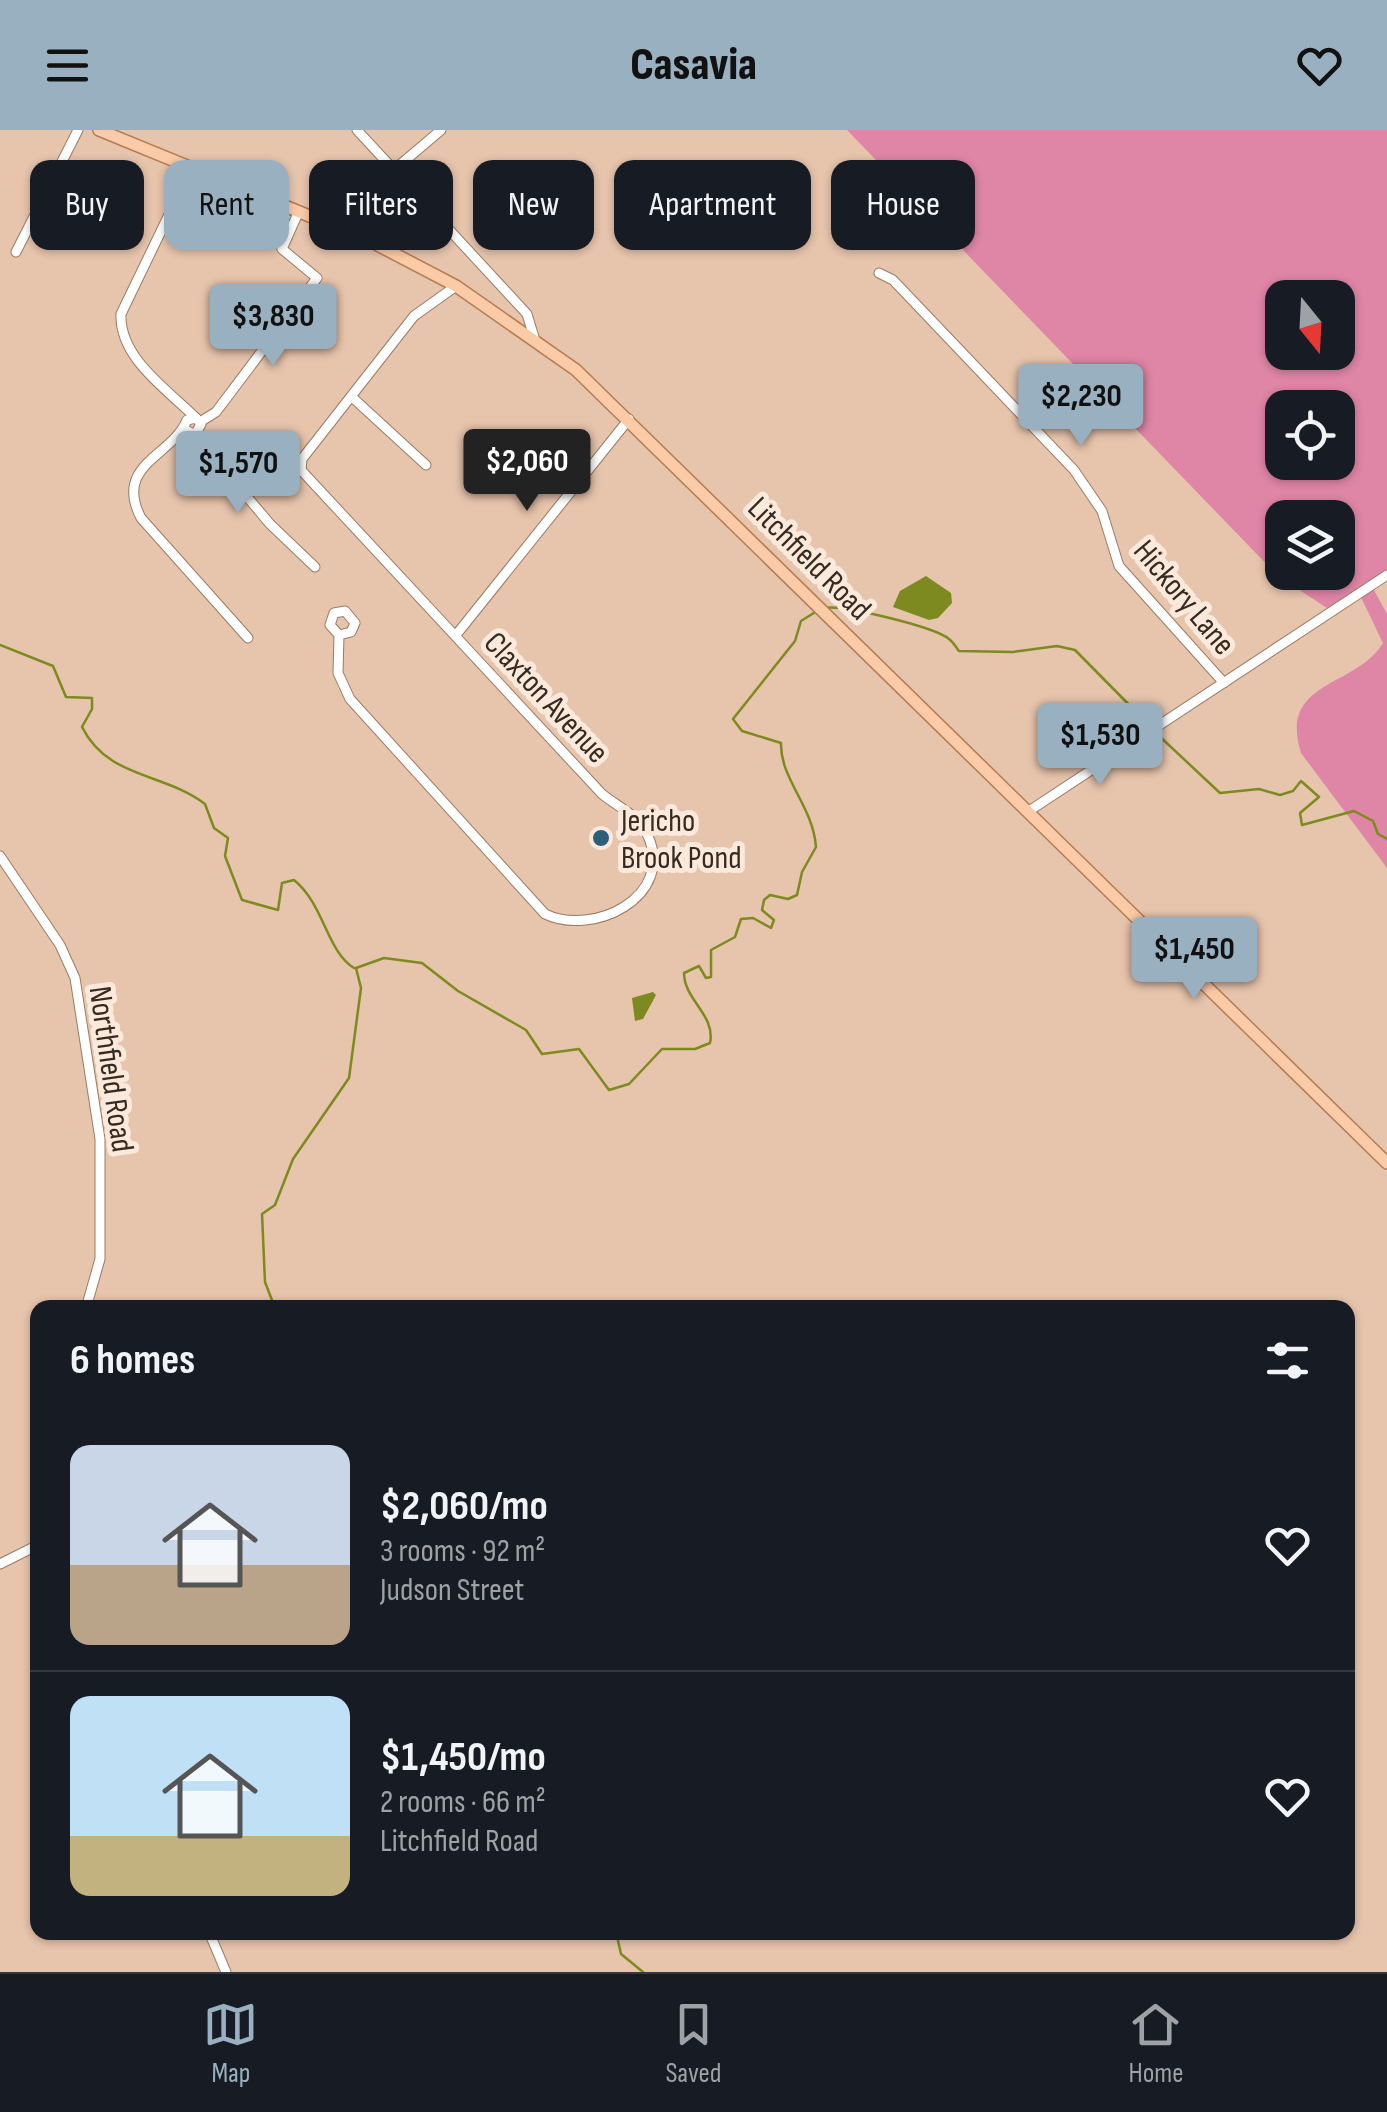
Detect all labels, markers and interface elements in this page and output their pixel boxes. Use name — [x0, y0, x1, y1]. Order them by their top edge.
icon: menu — [40, 38, 95, 93]
text: Casavia — [630, 38, 757, 93]
icon: heart — [1292, 38, 1347, 93]
chip: Buy — [30, 160, 144, 250]
chip: Rent — [164, 160, 289, 250]
chip: Filters — [309, 160, 453, 250]
chip: New — [473, 160, 594, 250]
chip: Apartment — [614, 160, 811, 250]
chip: House — [831, 160, 975, 250]
north arrow — [1265, 280, 1355, 370]
map controls — [1265, 280, 1355, 590]
pin: $3,830 — [192, 284, 354, 369]
text: $3,830 — [232, 297, 314, 336]
pin: $2,230 — [1000, 364, 1162, 449]
text: $2,230 — [1040, 377, 1122, 416]
button: locate — [1265, 390, 1355, 480]
pin: $2,060 — [446, 429, 608, 514]
pin: $1,570 — [157, 431, 319, 516]
text: $2,060 — [485, 442, 569, 481]
text: $1,570 — [198, 444, 278, 483]
street label: Litchfield Road — [739, 489, 879, 629]
button: layers — [1265, 500, 1355, 590]
street label: Hickory Lane — [1125, 533, 1243, 663]
street label: Claxton Avenue — [475, 624, 617, 772]
pin: $1,530 — [1019, 703, 1181, 788]
text: $1,530 — [1060, 716, 1140, 755]
place label: Jericho Brook Pond — [620, 802, 742, 878]
marker: Jericho Brook Pond — [590, 827, 612, 849]
pin: $1,450 — [1113, 917, 1275, 1002]
text: $1,450 — [1153, 930, 1235, 969]
street label: Northfield Road — [80, 984, 141, 1155]
icon: filters — [1260, 1333, 1315, 1388]
text: 6 homes — [70, 1335, 195, 1386]
text: $2,060/mo — [380, 1481, 548, 1532]
icon: home — [150, 1485, 270, 1605]
icon: heart — [1260, 1518, 1315, 1573]
text: 3 rooms · 92 m² — [380, 1532, 545, 1571]
text: Judson Street — [380, 1571, 524, 1610]
text: $1,450/mo — [380, 1732, 546, 1783]
icon: home — [150, 1736, 270, 1856]
icon: heart — [1260, 1769, 1315, 1824]
text: 2 rooms · 66 m² — [380, 1783, 546, 1822]
text: Litchfield Road — [380, 1822, 538, 1861]
tab: Map — [203, 1997, 258, 2090]
tab: Saved — [665, 1997, 722, 2090]
tab: Home — [1128, 1997, 1184, 2090]

